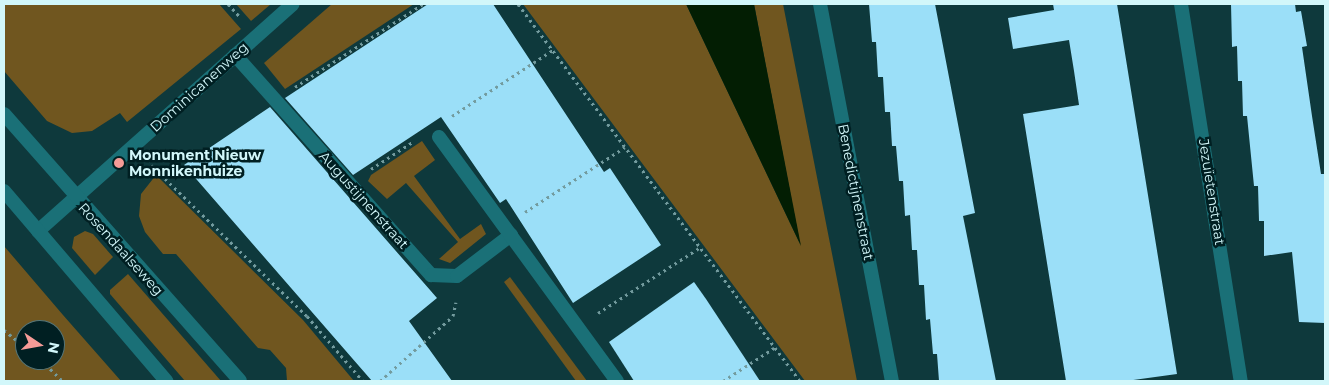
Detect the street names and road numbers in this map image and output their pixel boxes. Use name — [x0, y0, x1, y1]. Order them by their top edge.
street label: Dominicanenweg — [147, 39, 251, 135]
street label: Benedictijnenstraat — [835, 122, 877, 262]
street label: Jezuïetenstraat — [1195, 138, 1229, 246]
street label: Augustijnenstraat — [316, 148, 412, 252]
street label: Rosendaalseweg — [75, 199, 167, 299]

